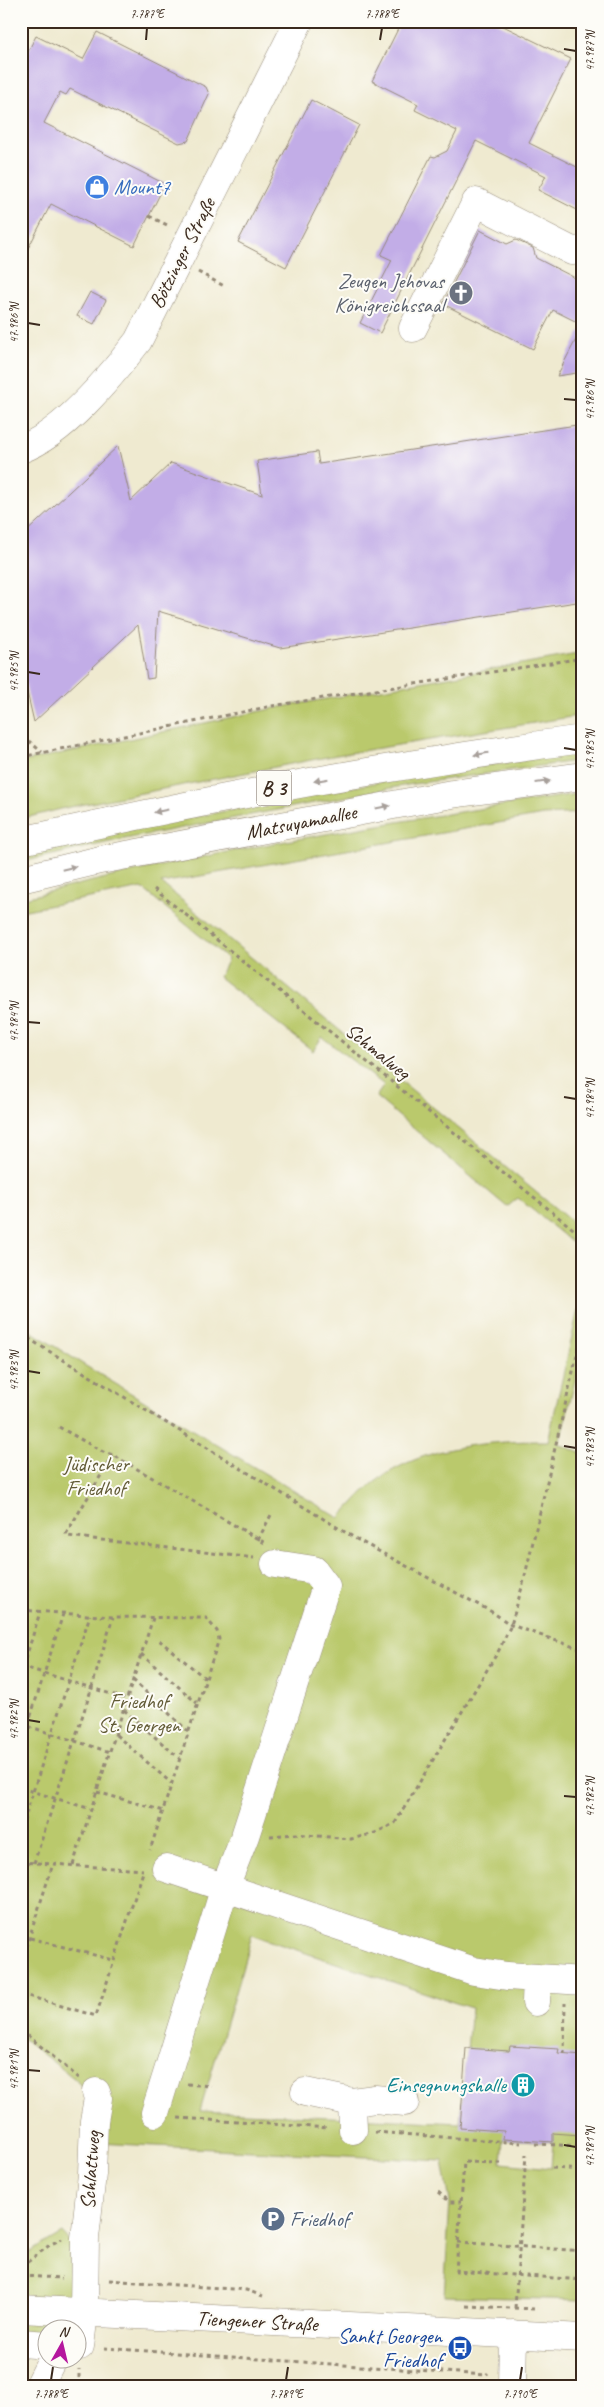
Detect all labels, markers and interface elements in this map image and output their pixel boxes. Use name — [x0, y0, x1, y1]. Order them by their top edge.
text: 7.787°E — [130, 6, 166, 22]
text: 7.788°E — [365, 6, 401, 22]
text: 47.987°N — [582, 29, 598, 71]
shop icon: Mount7 — [84, 174, 110, 200]
place label: Mount7 — [114, 174, 172, 200]
street label: Bötzinger Straße — [143, 191, 222, 313]
place label: Zeugen Jehovas Königreichssaal — [335, 268, 447, 318]
church icon: Zeugen Jehovas Königreichssaal — [448, 280, 474, 306]
text: 47.986°N — [6, 301, 22, 343]
text: 47.986°N — [582, 378, 598, 420]
text: 47.985°N — [6, 650, 22, 692]
text: 47.985°N — [582, 728, 598, 770]
one-way arrow — [473, 750, 489, 758]
road number: B 3 — [256, 770, 292, 806]
one-way arrow — [312, 776, 328, 784]
one-way arrow — [536, 778, 552, 786]
street label: Matsuyamaallee — [244, 798, 361, 845]
one-way arrow — [375, 803, 391, 811]
one-way arrow — [153, 807, 169, 815]
one-way arrow — [61, 864, 76, 872]
text: 47.984°N — [6, 1000, 22, 1042]
street label: Schmalweg — [340, 1017, 417, 1086]
text: 47.984°N — [582, 1077, 598, 1119]
text: 47.983°N — [6, 1349, 22, 1391]
text: 47.983°N — [582, 1426, 598, 1468]
park label: Jüdischer Friedhof — [62, 1451, 130, 1501]
park label: Friedhof St. Georgen — [98, 1688, 182, 1738]
text: 47.982°N — [6, 1698, 22, 1740]
text: 47.982°N — [582, 1775, 598, 1817]
text: 47.981°N — [6, 2048, 22, 2090]
place label: Einsegnungshalle — [386, 2072, 507, 2098]
building icon: Einsegnungshalle — [510, 2072, 536, 2098]
text: 47.981°N — [582, 2125, 598, 2167]
street label: Schlattweg — [74, 2128, 106, 2210]
parking icon: Friedhof — [260, 2206, 286, 2232]
place label: Friedhof — [290, 2206, 354, 2232]
street label: Tiengener Straße — [196, 2305, 320, 2337]
north arrow — [38, 2320, 88, 2370]
text: N — [58, 2323, 72, 2341]
place label: Sankt Georgen Friedhof — [338, 2323, 447, 2373]
bus stop icon: Sankt Georgen Friedhof — [447, 2335, 473, 2361]
text: 7.788°E — [34, 2386, 70, 2402]
text: 7.789°E — [269, 2386, 305, 2402]
text: 7.790°E — [503, 2386, 539, 2402]

